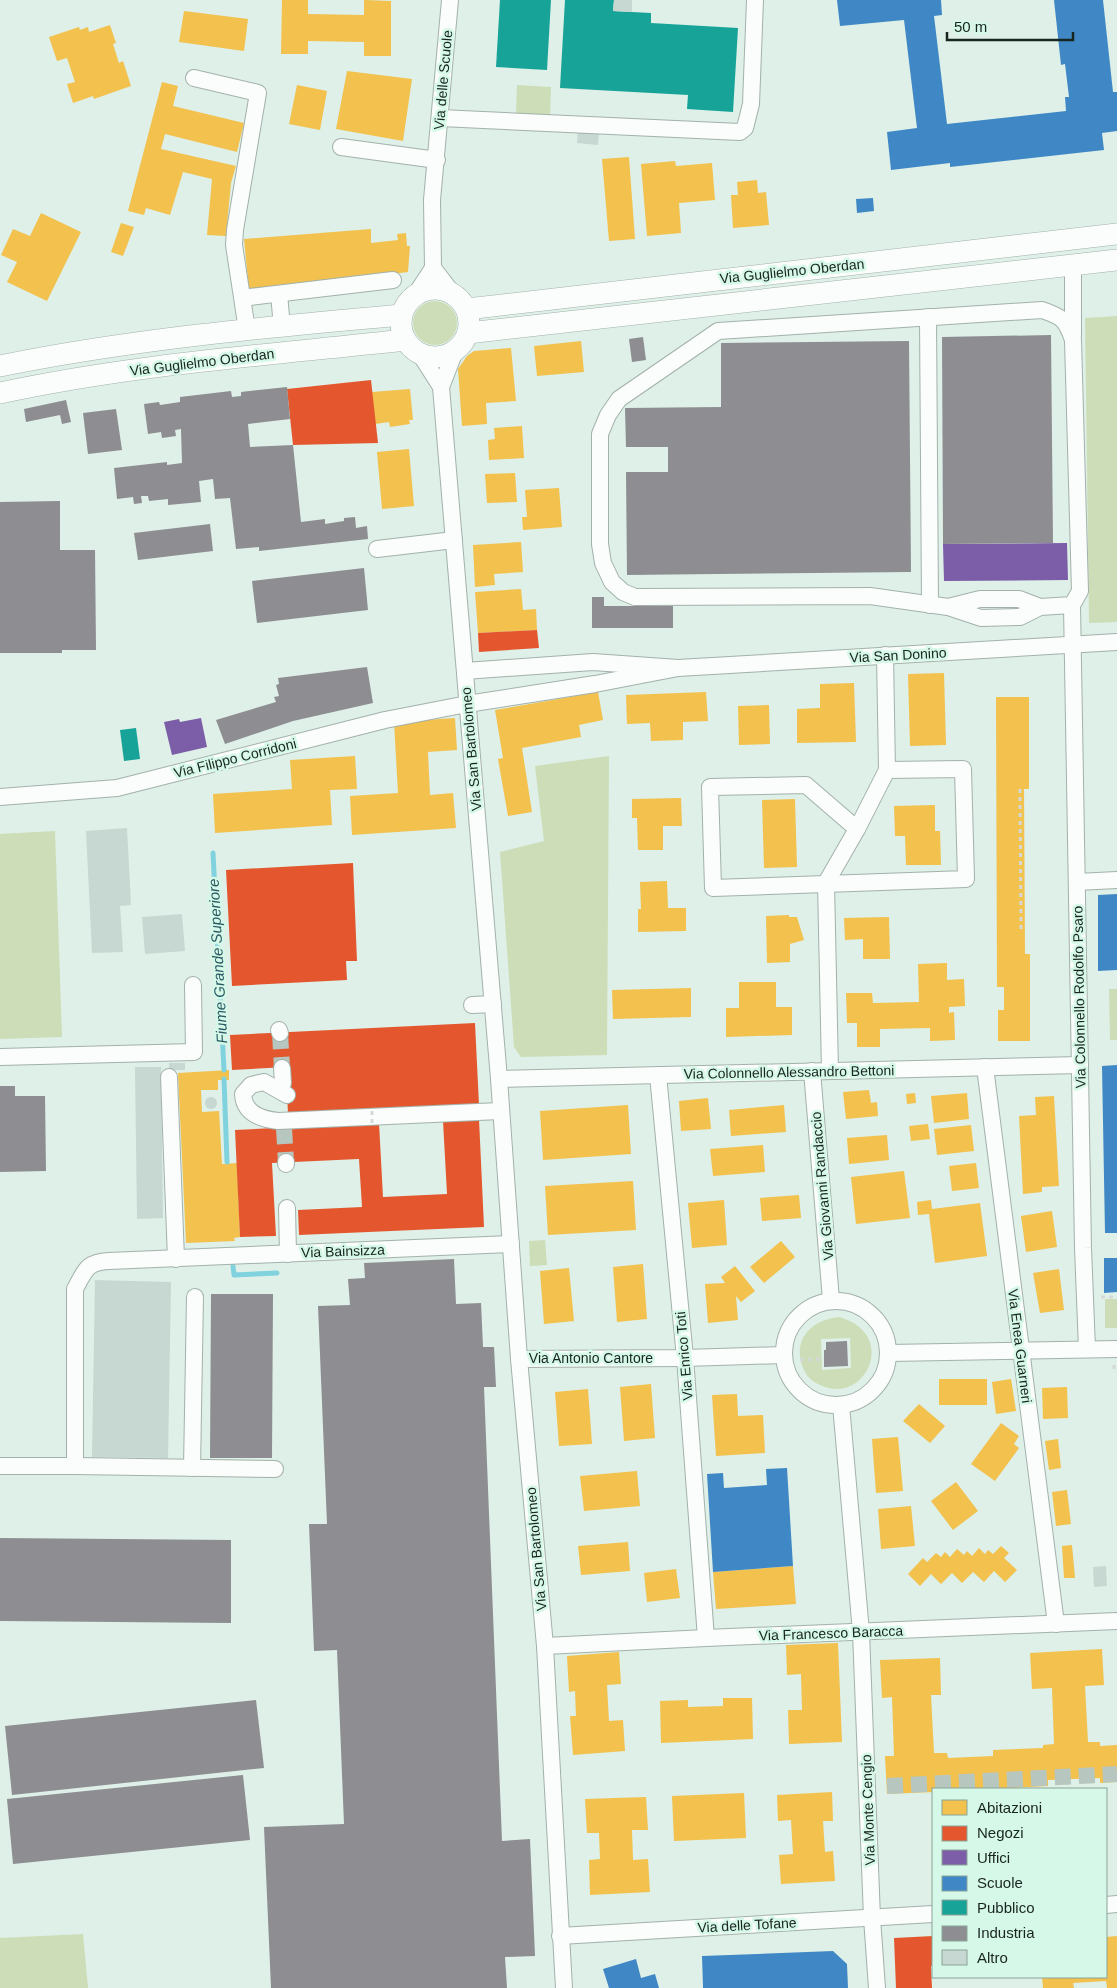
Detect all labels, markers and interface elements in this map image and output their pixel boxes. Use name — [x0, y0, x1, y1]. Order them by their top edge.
scale bar — [947, 10, 1073, 42]
text: 50 m — [954, 18, 987, 35]
street label: Via delle Scuole — [431, 29, 455, 131]
street label: Via Guglielmo Oberdan — [719, 255, 865, 287]
street label: Via Guglielmo Oberdan — [129, 345, 275, 379]
street label: Via San Donino — [849, 644, 947, 666]
street label: Via San Bartolomeo — [458, 686, 484, 812]
street label: Via Filippo Corridoni — [172, 735, 298, 781]
water label: Fiume Grande Superiore — [205, 878, 230, 1044]
street label: Via Colonnello Rodolfo Psaro — [1069, 905, 1089, 1088]
street label: Via Colonnello Alessandro Bettoni — [684, 1062, 894, 1082]
street label: Via Giovanni Randaccio — [808, 1111, 836, 1261]
street label: Via Bainsizza — [301, 1242, 385, 1260]
street label: Via Enea Guarneri — [1005, 1288, 1035, 1404]
street label: Via Enrico Toti — [672, 1311, 696, 1401]
street label: Via Antonio Cantore — [529, 1350, 653, 1366]
street label: Via San Bartolomeo — [523, 1486, 549, 1612]
street label: Via Francesco Baracca — [759, 1622, 904, 1644]
street label: Via Monte Cengio — [858, 1754, 878, 1866]
legend — [932, 1788, 1107, 1978]
text: Abitazioni — [977, 1799, 1042, 1816]
text: Negozi — [977, 1824, 1024, 1841]
text: Uffici — [977, 1849, 1010, 1866]
text: Scuole — [977, 1874, 1023, 1891]
text: Pubblico — [977, 1899, 1035, 1916]
street label: Via delle Tofane — [697, 1914, 797, 1936]
text: Industria — [977, 1924, 1035, 1941]
text: Altro — [977, 1949, 1008, 1966]

